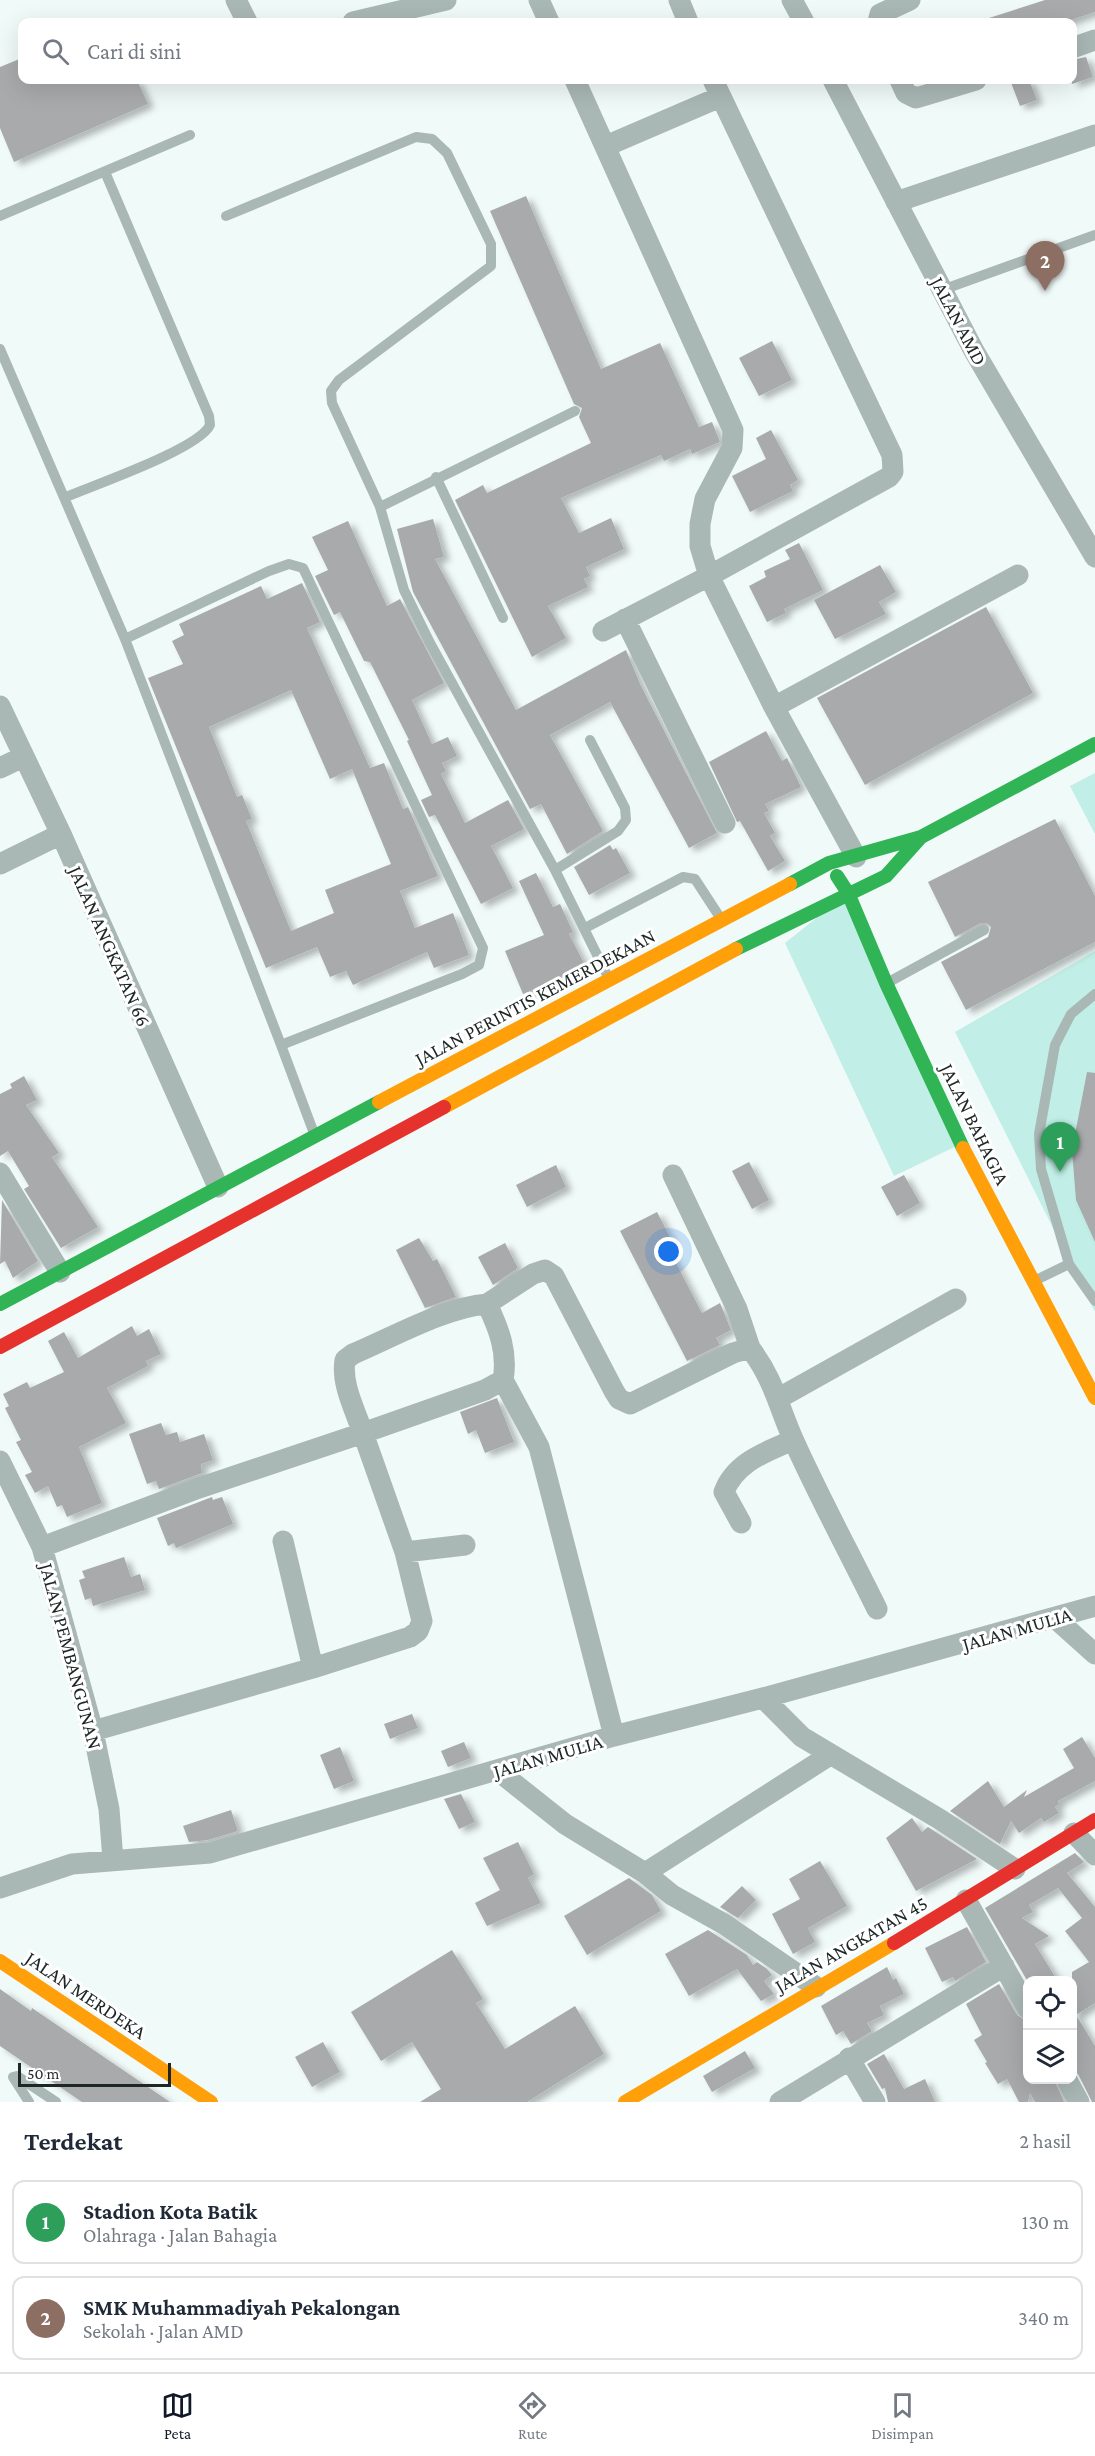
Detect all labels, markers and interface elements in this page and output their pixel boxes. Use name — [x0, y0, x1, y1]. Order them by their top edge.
search box — [18, 18, 1077, 84]
icon: search — [39, 35, 72, 68]
text: Cari di sini — [87, 39, 181, 64]
pin: 2 — [1026, 242, 1064, 291]
street label: JALAN AMD — [925, 271, 991, 369]
street label: JALAN ANGKATAN 66 — [63, 861, 155, 1030]
street label: JALAN PERINTIS KEMERDEKAAN — [409, 924, 659, 1072]
street label: JALAN BAHAGIA — [934, 1058, 1014, 1189]
pin: 1 — [1040, 1122, 1080, 1172]
your location — [654, 1237, 683, 1266]
street label: JALAN PEMBANGUNAN — [34, 1559, 106, 1752]
street label: JALAN MULIA — [958, 1603, 1075, 1657]
street label: JALAN MULIA — [489, 1730, 606, 1784]
street label: JALAN ANGKATAN 45 — [769, 1891, 932, 1999]
street label: JALAN MERDEKA — [19, 1945, 151, 2045]
map controls — [1023, 1976, 1077, 2084]
button: locate — [1023, 1976, 1077, 2030]
button: layers — [1023, 2030, 1077, 2084]
scale bar — [18, 2060, 171, 2088]
text: 50 m — [27, 2065, 59, 2082]
text: Terdekat — [24, 2127, 123, 2156]
text: 2 hasil — [1019, 2130, 1071, 2152]
text: Stadion Kota Batik — [83, 2199, 257, 2224]
text: 1 — [42, 2211, 49, 2233]
text: 130 m — [1022, 2211, 1069, 2233]
text: Olahraga · Jalan Bahagia — [83, 2224, 277, 2246]
text: SMK Muhammadiyah Pekalongan — [83, 2295, 400, 2320]
text: 2 — [40, 2307, 51, 2329]
text: 340 m — [1018, 2307, 1069, 2329]
text: Sekolah · Jalan AMD — [83, 2320, 244, 2342]
tab: Peta — [161, 2389, 194, 2442]
tab: Rute — [516, 2389, 549, 2442]
tab: Disimpan — [871, 2389, 934, 2442]

